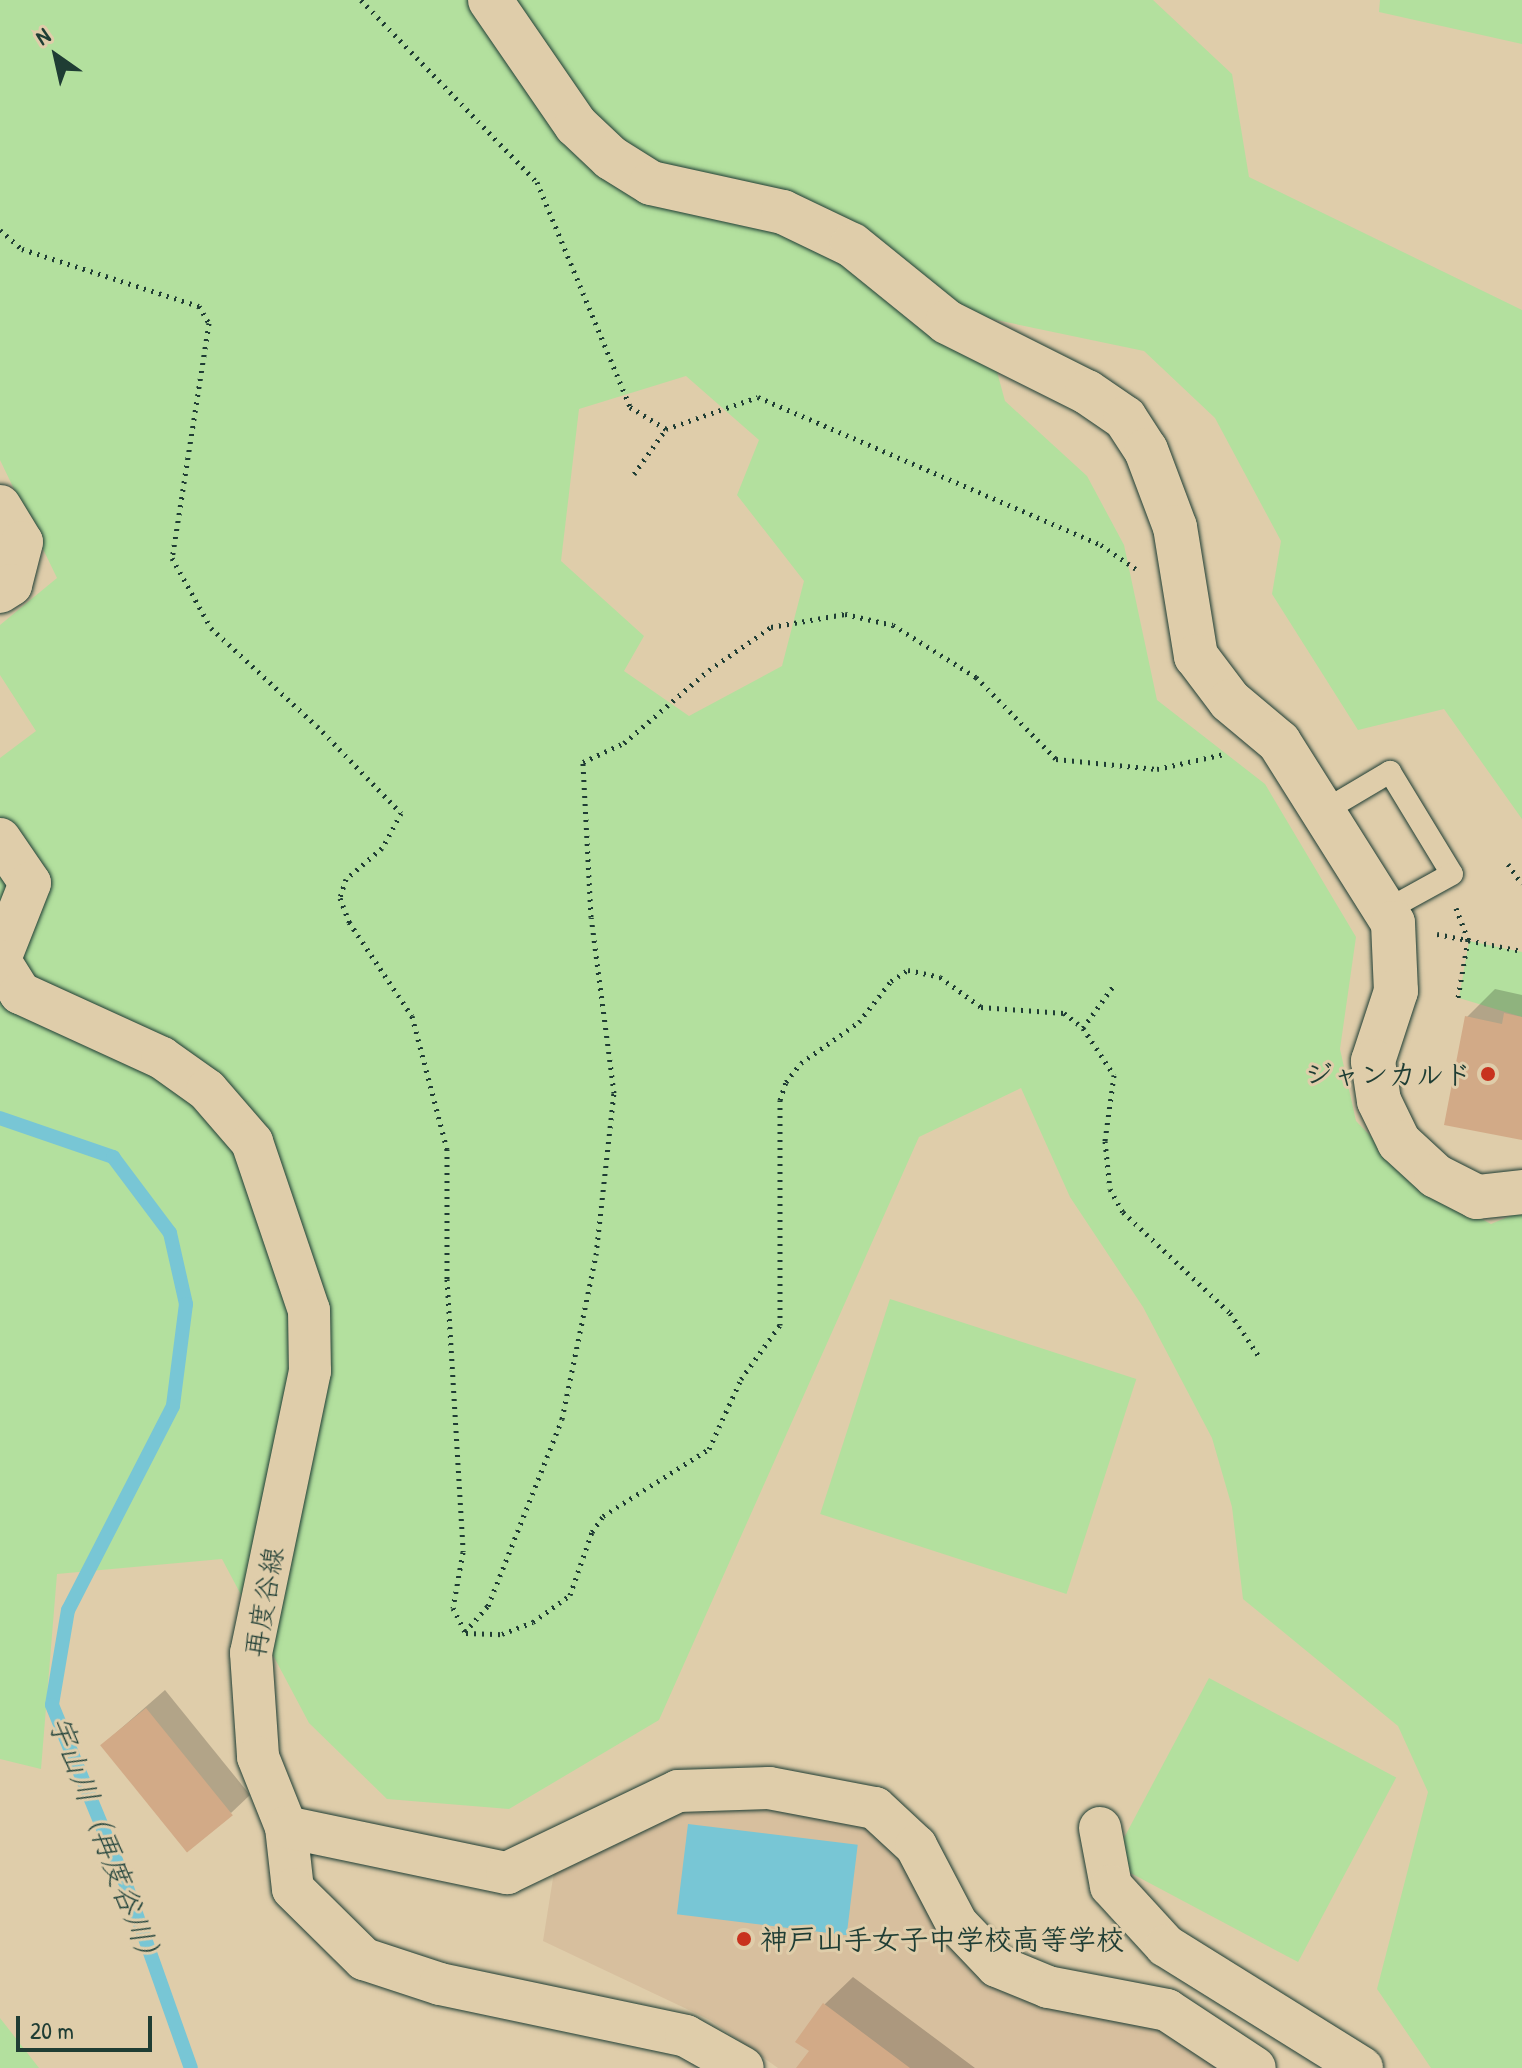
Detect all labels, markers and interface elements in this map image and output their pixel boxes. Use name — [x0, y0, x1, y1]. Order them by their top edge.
north arrow — [16, 16, 96, 96]
text: N — [29, 20, 56, 52]
place label: ジャンカルド — [1304, 1057, 1472, 1091]
marker: ジャンカルド — [1479, 1065, 1497, 1083]
street label: 再度谷線 — [238, 1544, 290, 1660]
water label: 宇山川（再度谷川） — [42, 1711, 172, 1975]
place label: 神戸山手女子中学校高等学校 — [760, 1922, 1124, 1956]
marker: 神戸山手女子中学校高等学校 — [735, 1930, 753, 1948]
scale bar — [20, 2000, 156, 2050]
text: 20 m — [30, 2014, 74, 2046]

